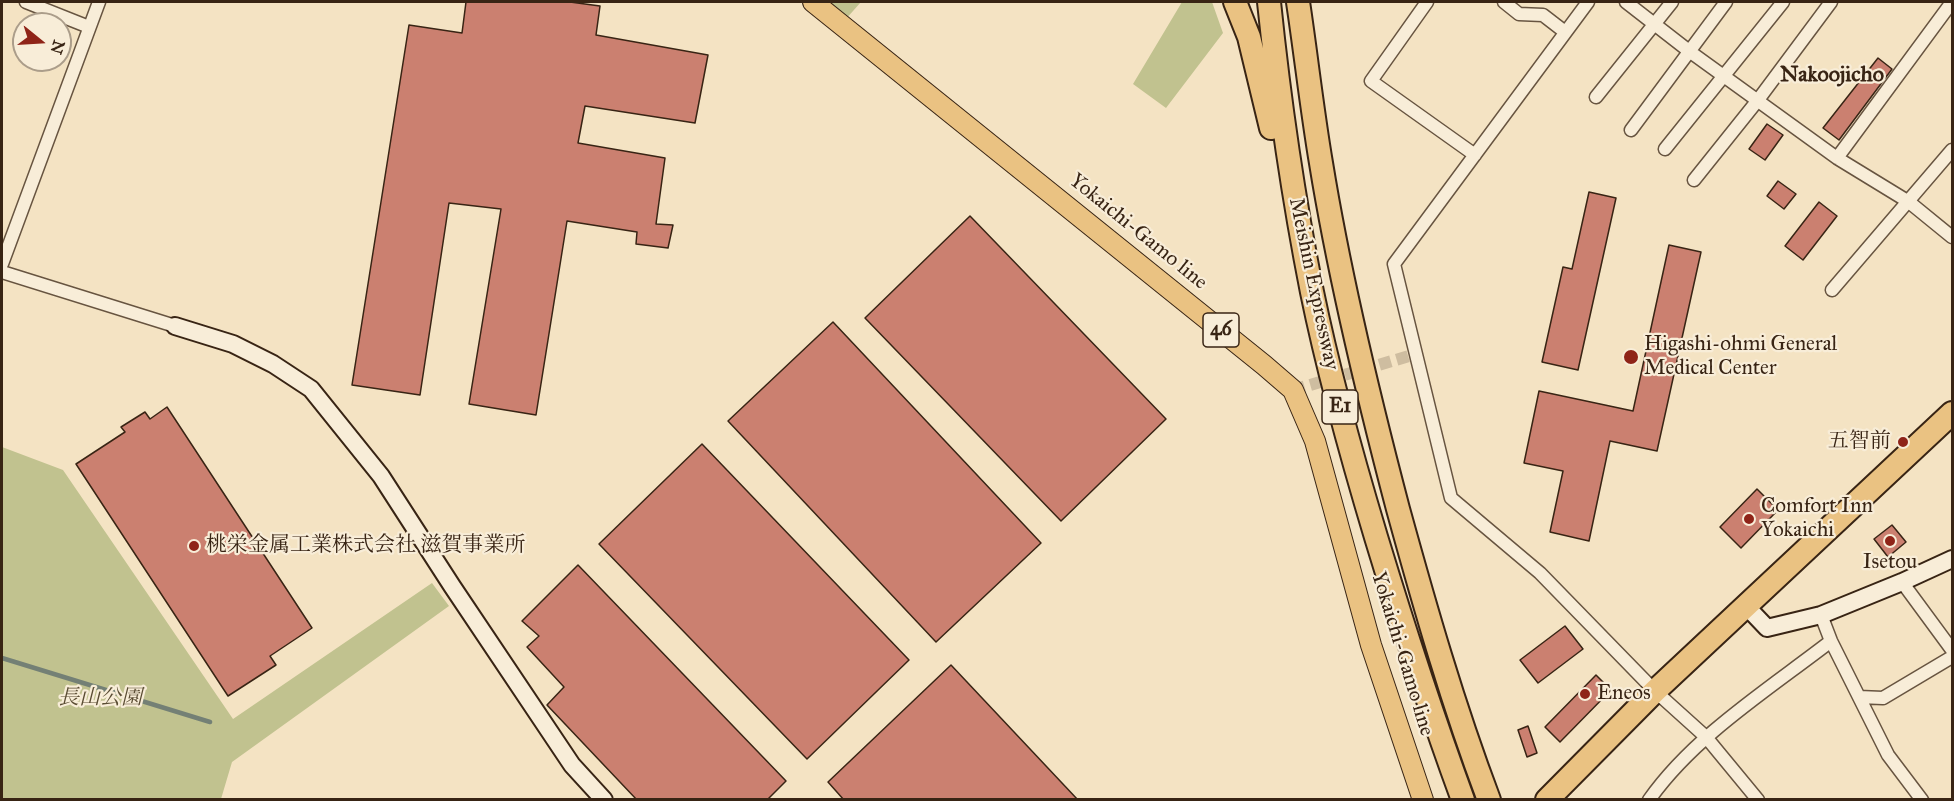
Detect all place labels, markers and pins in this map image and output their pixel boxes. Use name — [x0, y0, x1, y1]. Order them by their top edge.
place label: Higashi-ohmi General Medical Center — [1644, 332, 1837, 382]
marker: Higashi-ohmi General Medical Center — [1622, 348, 1640, 366]
place label: 五智前 — [1828, 429, 1891, 455]
marker: 五智前 — [1896, 435, 1910, 449]
place label: Comfort Inn Yokaichi — [1761, 494, 1873, 544]
marker: Comfort Inn Yokaichi — [1742, 512, 1756, 526]
place label: 桃栄金属工業株式会社 滋賀事業所 — [206, 533, 526, 559]
marker: Isetou — [1883, 534, 1897, 548]
marker: 桃栄金属工業株式会社 滋賀事業所 — [187, 539, 201, 553]
place label: Isetou — [1863, 550, 1917, 576]
place label: Eneos — [1597, 681, 1651, 707]
marker: Eneos — [1578, 687, 1592, 701]

